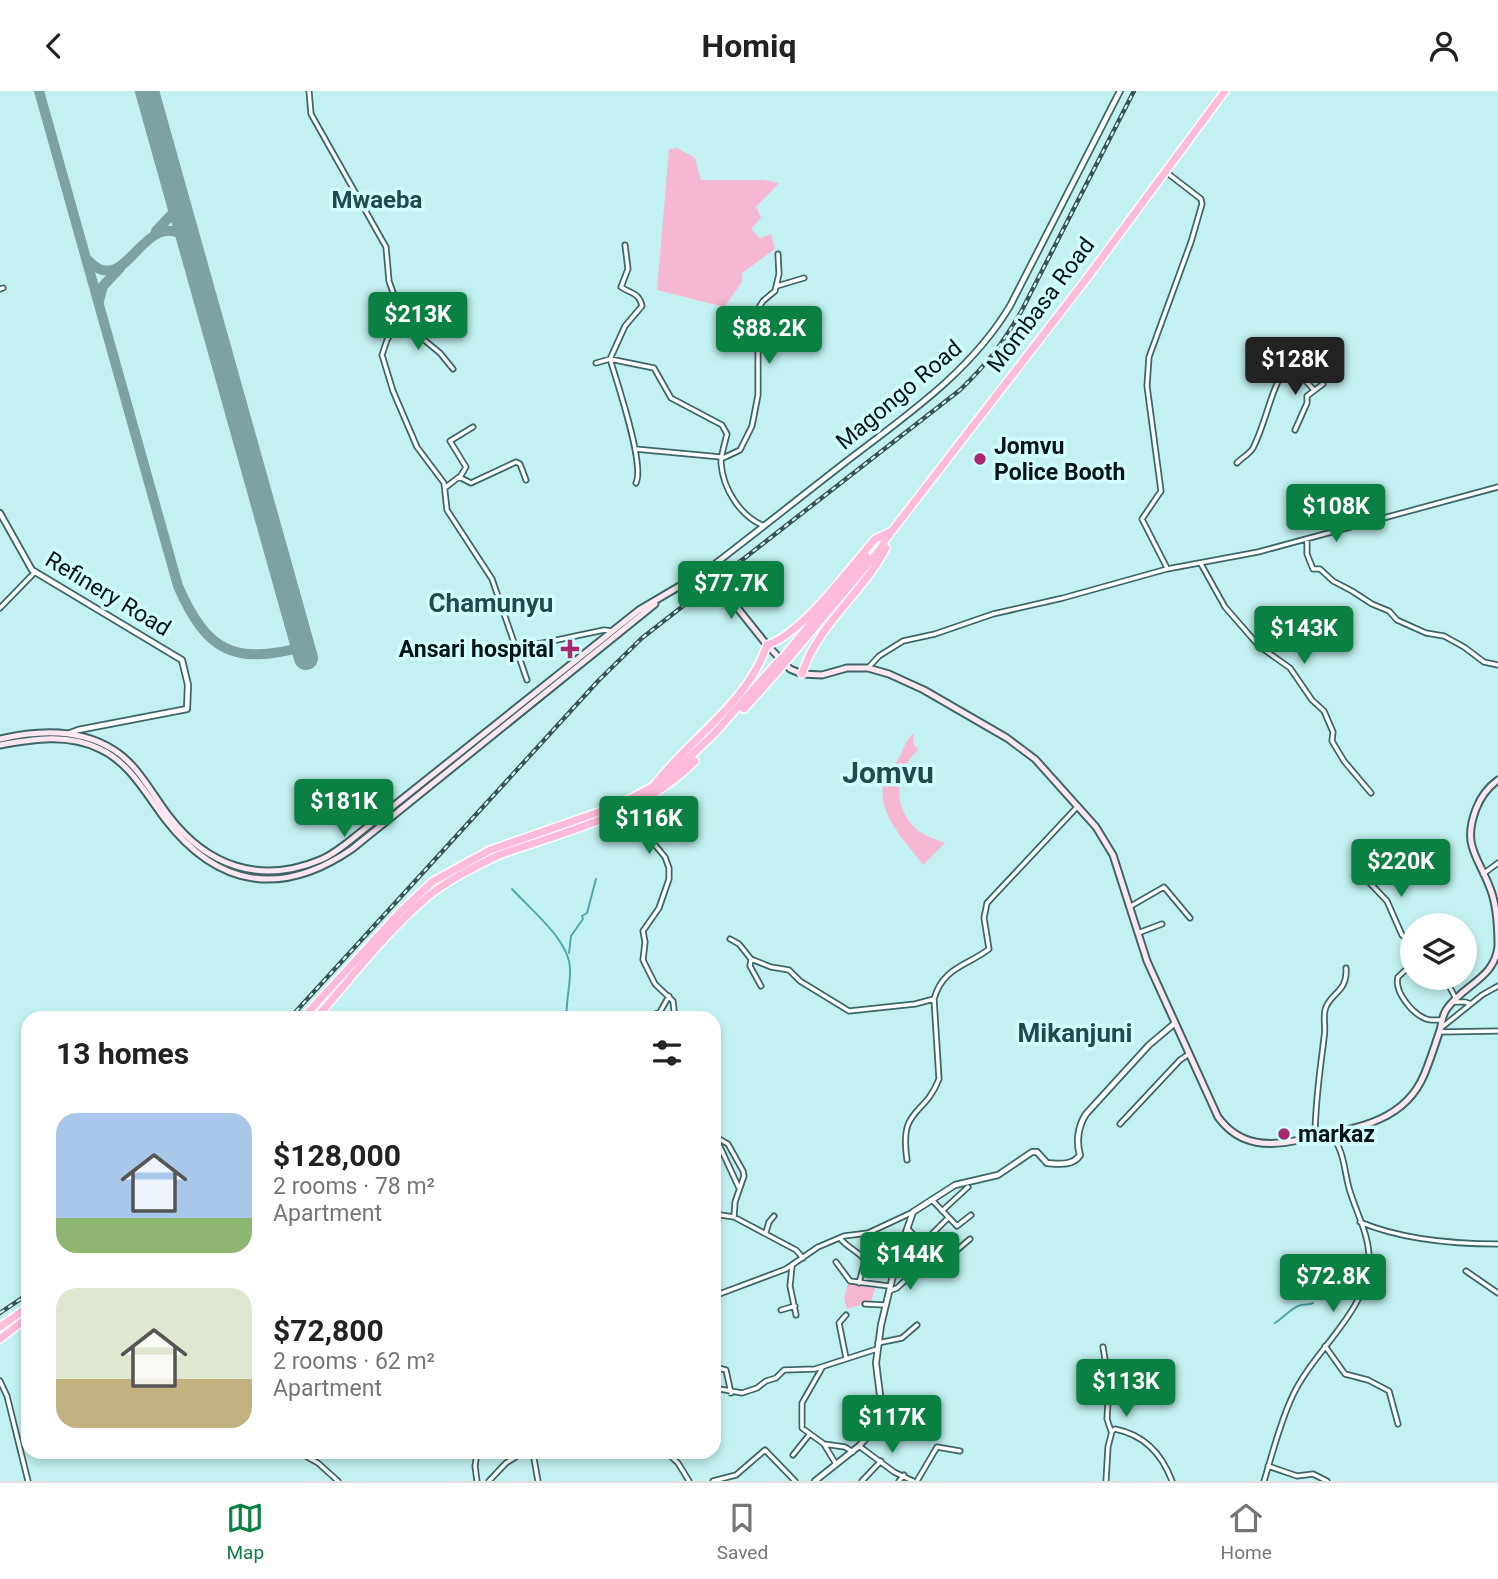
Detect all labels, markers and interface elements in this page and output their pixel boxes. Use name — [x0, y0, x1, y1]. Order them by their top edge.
icon: back — [35, 27, 73, 65]
text: Homiq — [702, 27, 796, 65]
icon: person — [1425, 27, 1463, 65]
district label: Mwaeba — [332, 186, 423, 214]
street label: Mombasa Road — [982, 232, 1100, 378]
pin: $213K — [369, 293, 467, 352]
text: $213K — [384, 301, 452, 328]
pin: $88.2K — [712, 307, 826, 366]
text: $88.2K — [732, 315, 806, 342]
street label: Magongo Road — [831, 335, 967, 455]
pin: $128K — [1246, 337, 1344, 397]
text: $128K — [1261, 346, 1329, 373]
place label: Jomvu Police Booth — [994, 433, 1125, 486]
marker: Jomvu Police Booth — [972, 451, 988, 467]
pin: $108K — [1287, 484, 1385, 544]
text: $108K — [1302, 493, 1370, 520]
street label: Refinery Road — [40, 546, 176, 642]
pin: $77.7K — [674, 561, 788, 621]
text: $77.7K — [694, 570, 768, 597]
district label: Chamunyu — [429, 588, 553, 618]
pin: $143K — [1255, 607, 1353, 666]
text: $143K — [1270, 615, 1338, 642]
place label: Ansari hospital — [399, 636, 554, 663]
marker: Ansari hospital — [560, 639, 580, 659]
district label: Jomvu — [842, 755, 934, 790]
pin: $181K — [295, 779, 393, 839]
text: $181K — [310, 788, 378, 815]
pin: $116K — [600, 797, 698, 856]
text: $116K — [615, 805, 683, 832]
pin: $220K — [1352, 839, 1450, 899]
text: $220K — [1367, 848, 1435, 875]
map controls — [1400, 913, 1477, 990]
button: layers — [1400, 913, 1477, 990]
district label: Mikanjuni — [1018, 1018, 1132, 1048]
icon: filters — [648, 1034, 686, 1072]
text: 13 homes — [56, 1036, 189, 1071]
place label: markaz — [1298, 1121, 1375, 1148]
marker: markaz — [1276, 1126, 1292, 1142]
text: $128,000 — [273, 1138, 401, 1173]
icon: home — [112, 1141, 196, 1225]
text: 2 rooms · 78 m² — [273, 1173, 435, 1200]
text: Apartment — [273, 1200, 382, 1227]
pin: $144K — [861, 1233, 959, 1292]
text: $144K — [876, 1241, 944, 1268]
pin: $72.8K — [1276, 1255, 1390, 1314]
text: $72.8K — [1296, 1263, 1370, 1290]
text: $72,800 — [273, 1313, 384, 1348]
icon: home — [112, 1316, 196, 1400]
text: 2 rooms · 62 m² — [273, 1348, 435, 1375]
pin: $113K — [1077, 1359, 1175, 1419]
text: $113K — [1092, 1368, 1160, 1395]
text: Apartment — [273, 1375, 382, 1402]
pin: $117K — [843, 1395, 941, 1455]
text: $117K — [858, 1404, 926, 1431]
tab: Map — [226, 1499, 264, 1564]
tab: Saved — [717, 1499, 768, 1564]
tab: Home — [1221, 1499, 1272, 1564]

